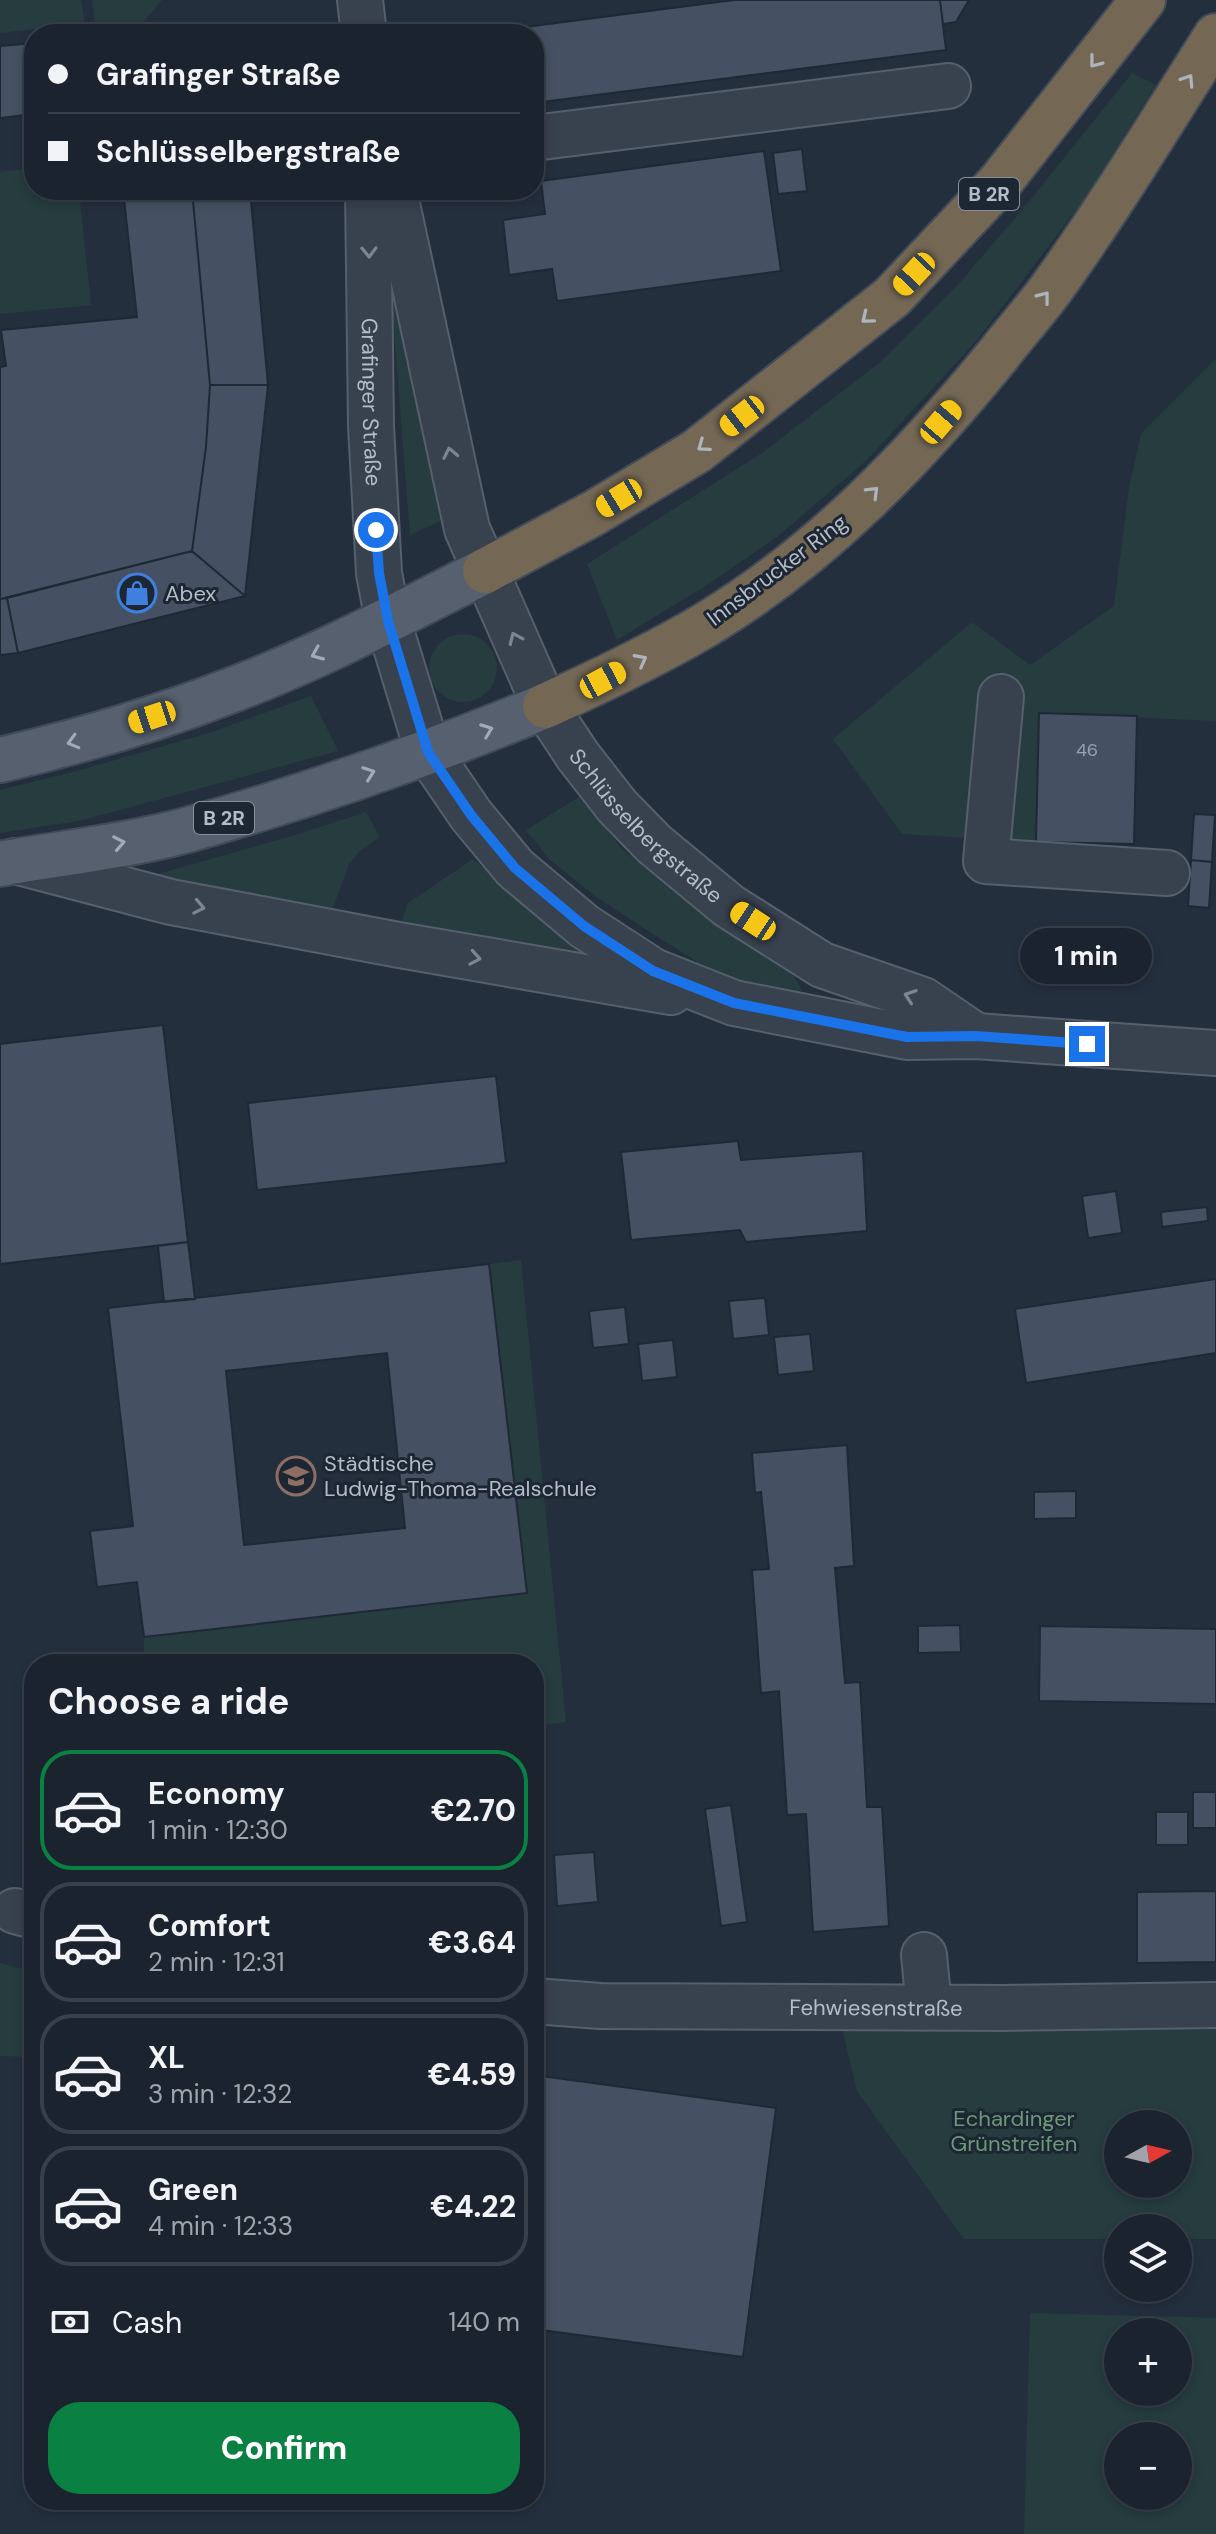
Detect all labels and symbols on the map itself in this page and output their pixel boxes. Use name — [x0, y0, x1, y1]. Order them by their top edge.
one-way arrow — [1091, 53, 1105, 68]
one-way arrow — [1178, 74, 1193, 89]
road number: B 2R — [959, 178, 1019, 210]
one-way arrow — [360, 246, 378, 259]
car — [889, 248, 939, 300]
one-way arrow — [1035, 291, 1049, 306]
one-way arrow — [862, 308, 876, 323]
street label: Grafinger Straße — [355, 318, 389, 487]
car — [716, 392, 768, 440]
car — [916, 396, 966, 448]
one-way arrow — [698, 436, 712, 451]
one-way arrow — [442, 447, 459, 460]
car — [592, 475, 646, 521]
one-way arrow — [864, 487, 878, 501]
street label: Innsbrucker Ring — [701, 508, 853, 632]
route start — [358, 512, 394, 548]
shop icon: Abex — [116, 572, 158, 614]
place label: Abex — [165, 579, 216, 608]
one-way arrow — [509, 632, 525, 646]
one-way arrow — [311, 644, 325, 660]
one-way arrow — [632, 654, 647, 669]
car — [576, 658, 630, 702]
car — [125, 698, 179, 736]
one-way arrow — [479, 723, 493, 740]
one-way arrow — [66, 733, 80, 749]
house number: 46 — [1076, 738, 1098, 762]
street label: Schlüsselbergstraße — [563, 742, 729, 909]
one-way arrow — [361, 766, 375, 782]
road number: B 2R — [194, 802, 254, 834]
one-way arrow — [112, 835, 126, 852]
one-way arrow — [192, 898, 206, 915]
car — [726, 898, 780, 944]
callout: 1 min — [1021, 928, 1153, 984]
one-way arrow — [469, 949, 482, 966]
one-way arrow — [904, 989, 918, 1005]
route end — [1069, 1026, 1105, 1062]
place label: Städtische Ludwig-Thoma-Realschule — [324, 1449, 597, 1503]
school or university icon: Städtische Ludwig-Thoma-Realschule — [275, 1455, 317, 1497]
street label: Fehwiesenstraße — [789, 1992, 963, 2022]
park label: Echardinger Grünstreifen — [951, 2104, 1077, 2158]
north arrow — [1104, 2110, 1192, 2198]

